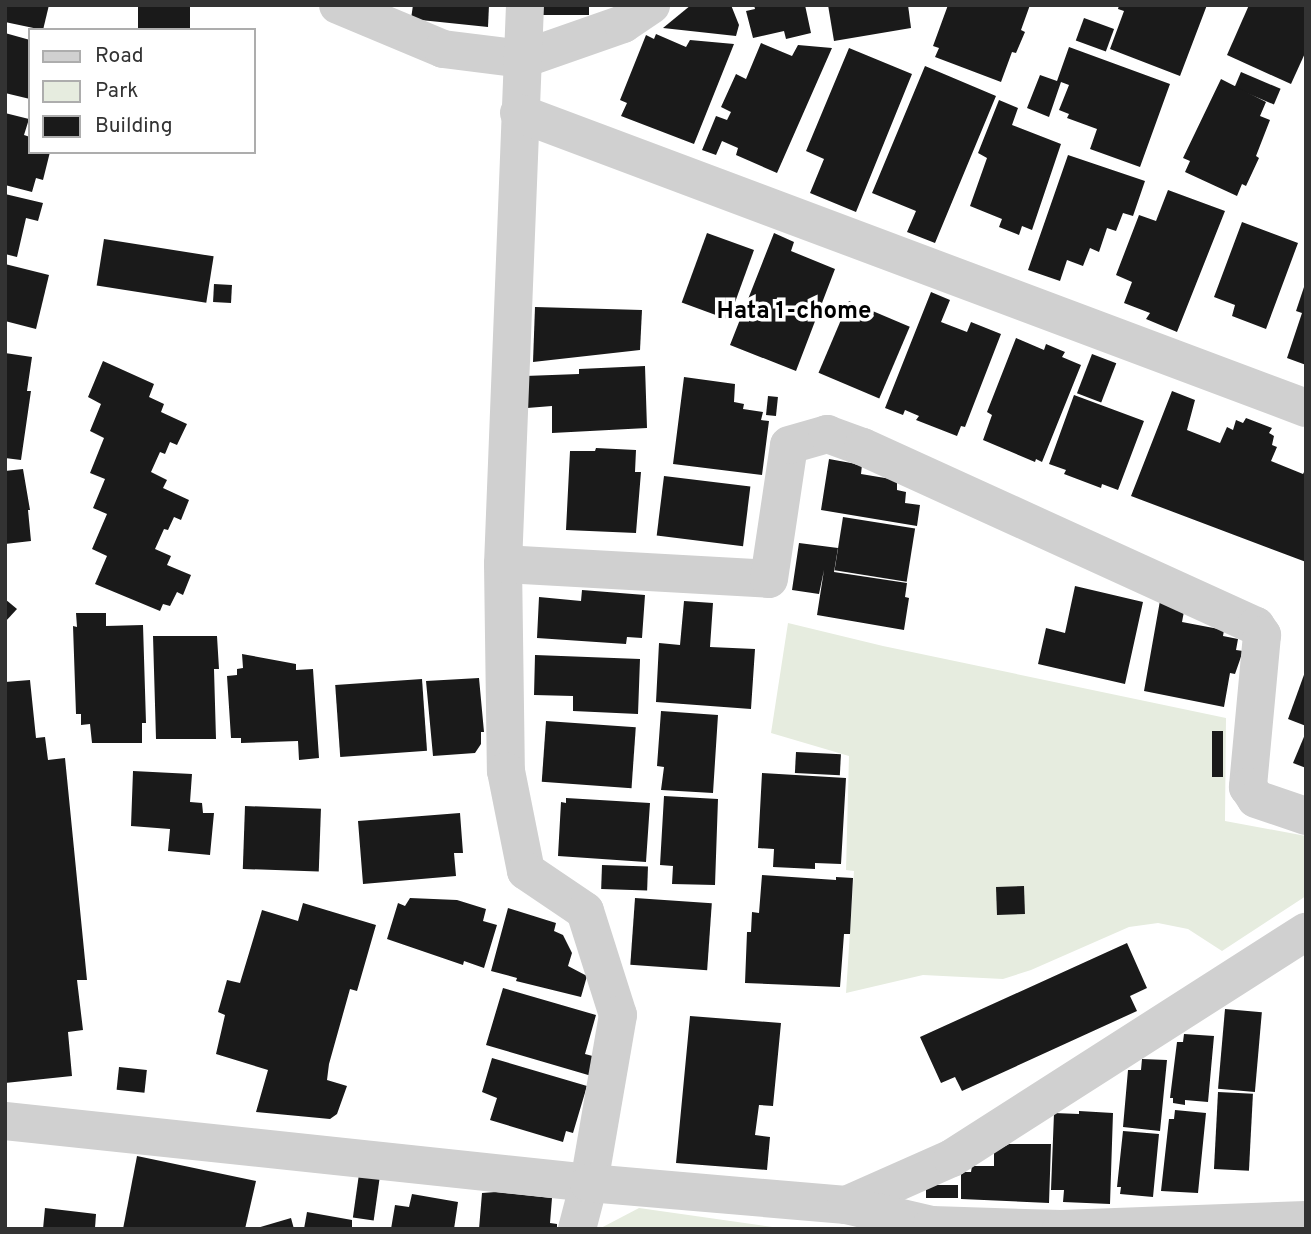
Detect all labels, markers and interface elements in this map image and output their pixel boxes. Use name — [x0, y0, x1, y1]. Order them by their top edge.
legend — [28, 28, 256, 154]
text: Road — [95, 43, 144, 70]
text: Park — [95, 78, 138, 105]
text: Building — [95, 113, 173, 140]
district label: Hata 1-chome — [717, 299, 871, 327]

